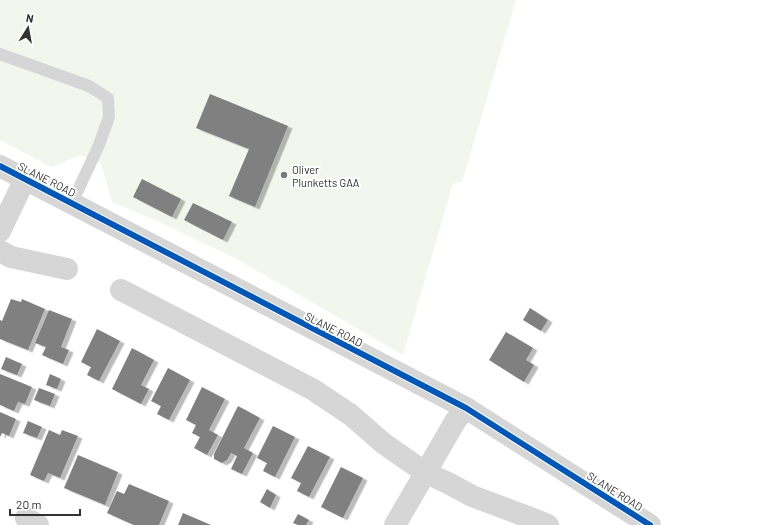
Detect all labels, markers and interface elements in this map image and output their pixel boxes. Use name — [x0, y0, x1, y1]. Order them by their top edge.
north arrow — [8, 8, 48, 48]
text: N — [25, 11, 35, 25]
street label: SLANE ROAD — [16, 159, 78, 199]
place label: Oliver Plunketts GAA — [292, 163, 360, 189]
marker: Oliver Plunketts GAA — [279, 170, 289, 180]
street label: SLANE ROAD — [303, 309, 365, 349]
street label: SLANE ROAD — [585, 469, 645, 513]
scale bar — [10, 491, 80, 517]
text: 20 m — [16, 497, 42, 511]

